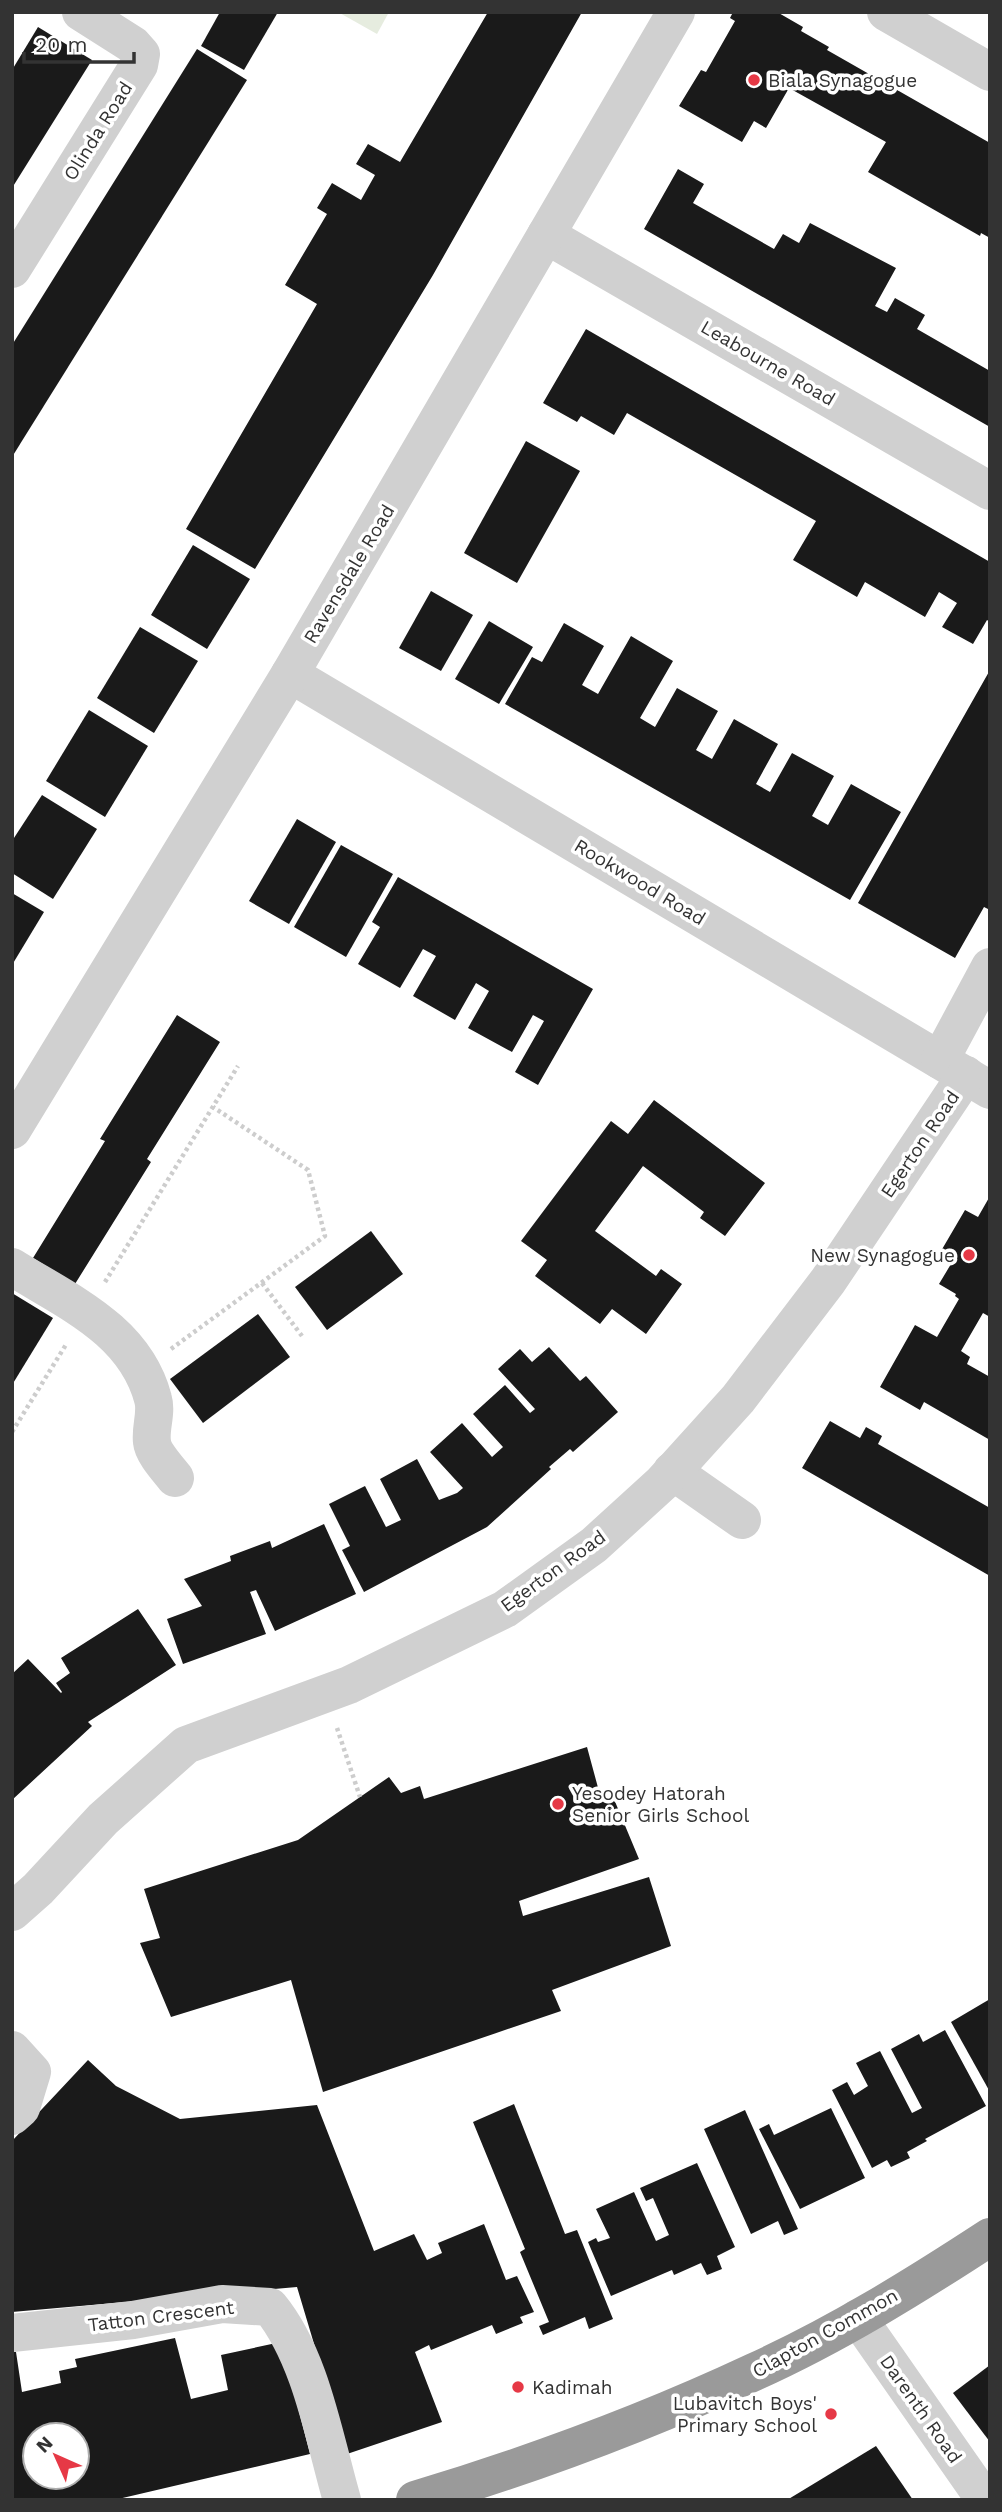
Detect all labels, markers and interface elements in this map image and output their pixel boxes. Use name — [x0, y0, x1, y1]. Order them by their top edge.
scale bar — [24, 21, 135, 65]
text: 20 m — [35, 32, 87, 57]
place label: Biala Synagogue — [768, 69, 917, 92]
marker: Biala Synagogue — [746, 72, 762, 88]
street label: Olinda Road — [59, 77, 137, 185]
street label: Leabourne Road — [697, 315, 839, 411]
street label: Ravensdale Road — [298, 500, 400, 648]
street label: Rookwood Road — [570, 834, 710, 930]
street label: Egerton Road — [876, 1086, 964, 1202]
place label: New Synagogue — [810, 1244, 955, 1267]
marker: New Synagogue — [961, 1247, 977, 1263]
street label: Egerton Road — [496, 1525, 610, 1617]
place label: Yesodey Hatorah Senior Girls School — [572, 1782, 749, 1827]
marker: Yesodey Hatorah Senior Girls School — [550, 1796, 566, 1812]
street label: Clapton Common — [748, 2283, 902, 2383]
street label: Tatton Crescent — [87, 2296, 235, 2336]
street label: Darenth Road — [875, 2350, 967, 2468]
place label: Kadimah — [532, 2376, 613, 2399]
marker: Kadimah — [510, 2379, 526, 2395]
place label: Lubavitch Boys' Primary School — [673, 2392, 817, 2437]
marker: Lubavitch Boys' Primary School — [823, 2406, 839, 2422]
north arrow — [21, 2421, 91, 2491]
text: N — [31, 2431, 57, 2457]

